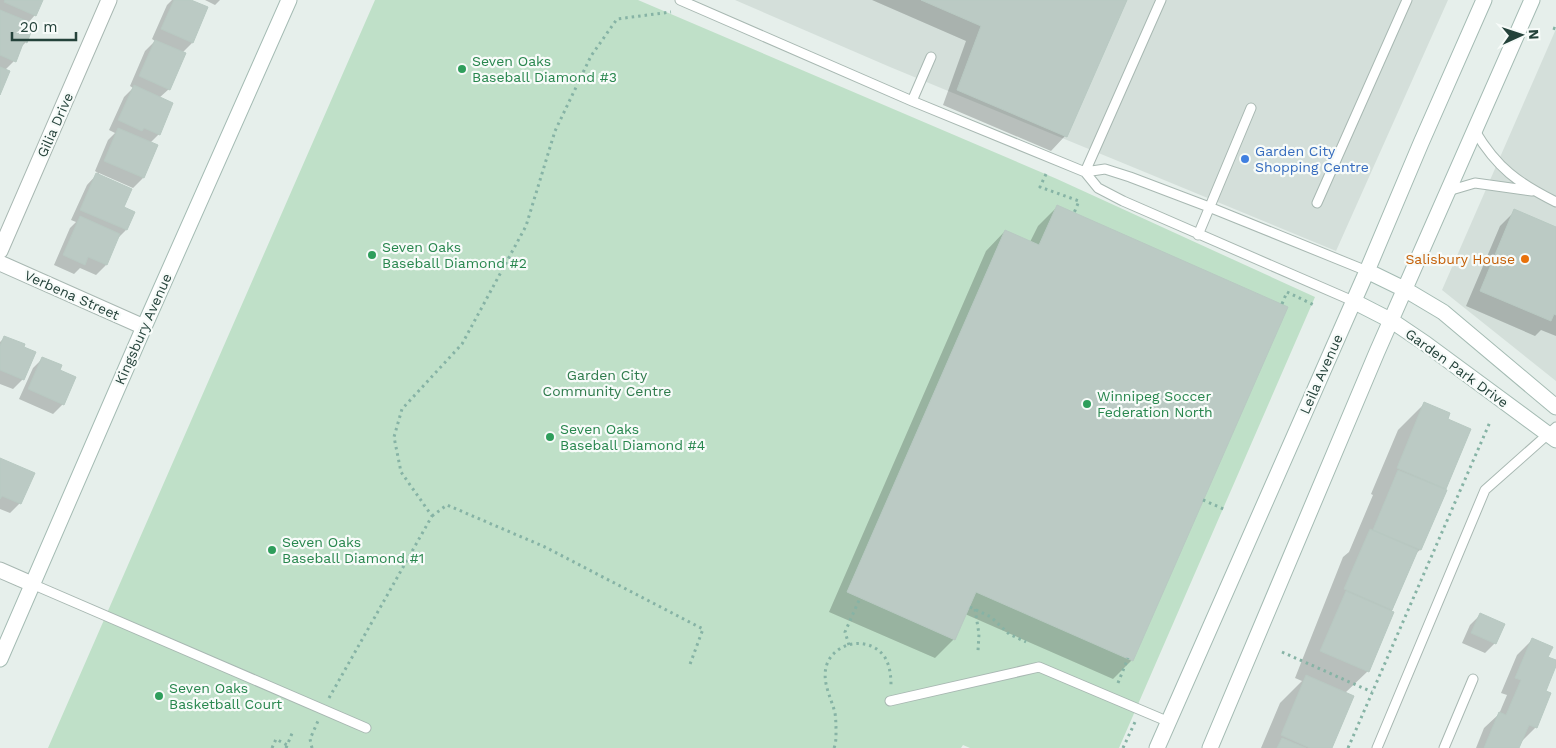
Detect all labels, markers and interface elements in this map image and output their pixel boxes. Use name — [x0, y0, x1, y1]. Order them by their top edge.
scale bar — [12, 10, 76, 42]
north arrow — [1496, 10, 1546, 60]
text: 20 m — [20, 18, 58, 36]
text: N — [1526, 29, 1542, 40]
place label: Seven Oaks Baseball Diamond #3 — [472, 53, 617, 85]
marker: Seven Oaks Baseball Diamond #3 — [456, 63, 468, 75]
street label: Gilia Drive — [34, 90, 76, 160]
place label: Garden City Shopping Centre — [1255, 143, 1369, 175]
marker: Garden City Shopping Centre — [1239, 153, 1251, 165]
place label: Seven Oaks Baseball Diamond #2 — [382, 239, 527, 271]
marker: Seven Oaks Baseball Diamond #2 — [366, 249, 378, 261]
place label: Salisbury House — [1405, 251, 1515, 267]
marker: Salisbury House — [1519, 253, 1531, 265]
street label: Verbena Street — [22, 267, 122, 323]
street label: Kingsbury Avenue — [111, 271, 175, 387]
street label: Garden Park Drive — [1402, 325, 1512, 411]
street label: Leila Avenue — [1296, 332, 1346, 416]
park label: Garden City Community Centre — [543, 367, 671, 399]
place label: Winnipeg Soccer Federation North — [1097, 388, 1213, 420]
marker: Winnipeg Soccer Federation North — [1081, 398, 1093, 410]
place label: Seven Oaks Baseball Diamond #4 — [560, 421, 705, 453]
marker: Seven Oaks Baseball Diamond #4 — [544, 431, 556, 443]
place label: Seven Oaks Baseball Diamond #1 — [282, 534, 424, 566]
marker: Seven Oaks Baseball Diamond #1 — [266, 544, 278, 556]
place label: Seven Oaks Basketball Court — [169, 680, 282, 712]
marker: Seven Oaks Basketball Court — [153, 690, 165, 702]

